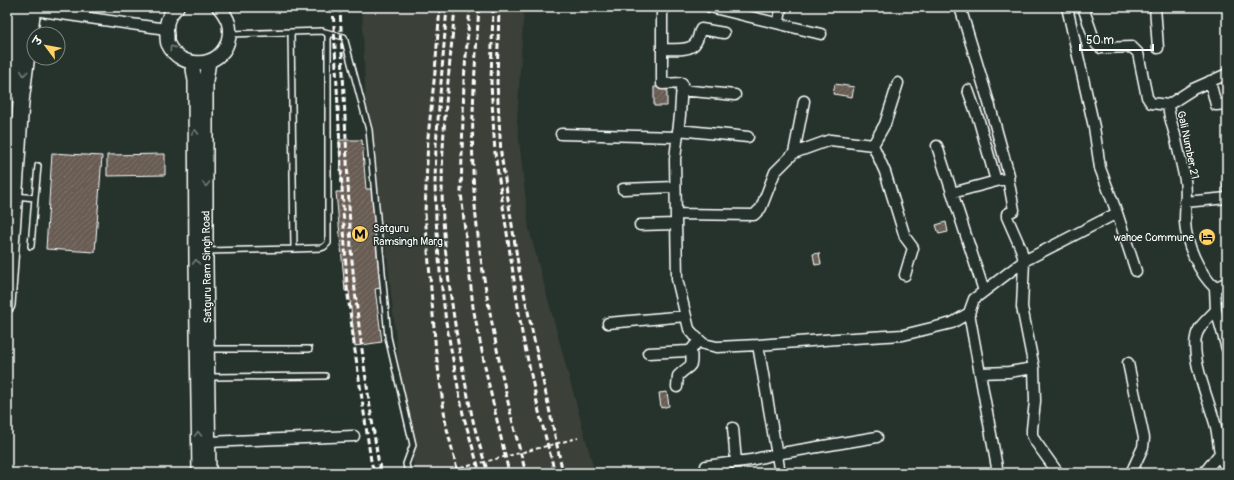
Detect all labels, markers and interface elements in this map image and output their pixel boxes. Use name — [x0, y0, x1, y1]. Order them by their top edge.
north arrow — [26, 26, 66, 66]
scale bar — [1080, 26, 1153, 52]
text: उ — [30, 33, 46, 48]
text: 50 m — [1086, 33, 1114, 48]
one-way arrow — [170, 46, 177, 53]
one-way arrow — [20, 70, 29, 76]
street label: Gali Number 21 — [1174, 110, 1202, 180]
one-way arrow — [191, 129, 199, 135]
one-way arrow — [202, 181, 210, 187]
street label: Satguru Ram Singh Road — [200, 211, 214, 323]
place label: Satguru Ramsingh Marg — [373, 222, 443, 248]
metro station icon: Satguru Ramsingh Marg — [350, 224, 370, 244]
hotel icon: wahoe Commune — [1197, 227, 1217, 247]
place label: wahoe Commune — [1114, 231, 1195, 244]
one-way arrow — [192, 259, 200, 265]
one-way arrow — [194, 431, 203, 437]

